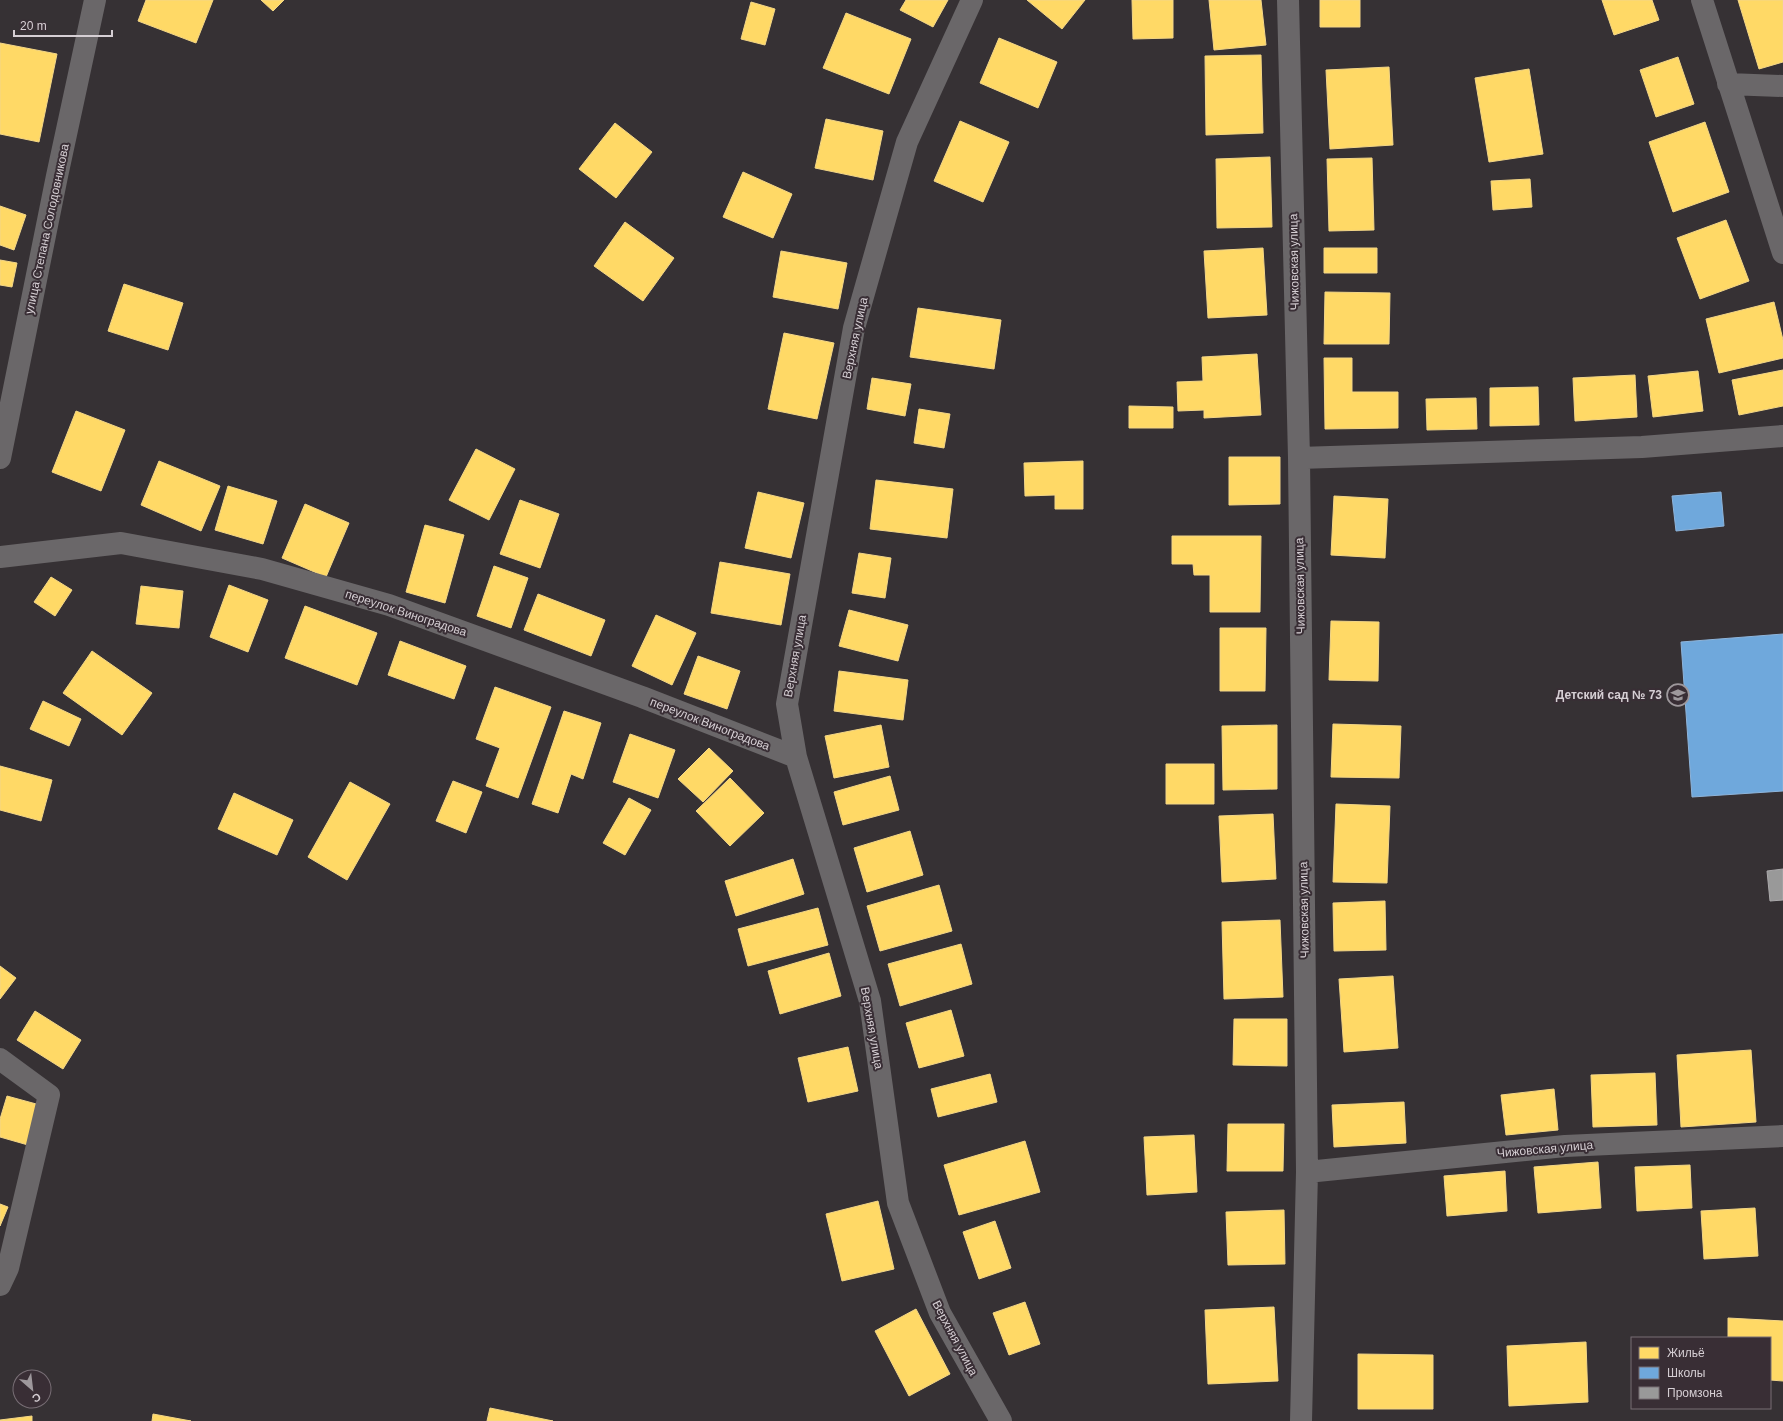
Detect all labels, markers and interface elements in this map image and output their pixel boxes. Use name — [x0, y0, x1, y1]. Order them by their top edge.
scale bar — [14, 12, 112, 38]
text: 20 m — [20, 19, 47, 33]
street label: улица Степана Солодовникова — [22, 142, 72, 315]
street label: Чижовская улица — [1286, 213, 1302, 310]
street label: Верхняя улица — [840, 296, 871, 380]
street label: Чижовская улица — [1292, 537, 1308, 634]
street label: переулок Виноградова — [344, 587, 469, 639]
street label: Верхняя улица — [781, 614, 809, 698]
school or university icon: Детский сад № 73 — [1665, 682, 1691, 708]
place label: Детский сад № 73 — [1556, 688, 1662, 702]
street label: переулок Виноградова — [648, 695, 772, 753]
street label: Чижовская улица — [1296, 861, 1312, 958]
street label: Верхняя улица — [858, 986, 886, 1070]
street label: Чижовская улица — [1496, 1138, 1594, 1160]
street label: Верхняя улица — [929, 1298, 981, 1378]
legend — [1631, 1337, 1771, 1409]
text: Жильё — [1667, 1346, 1705, 1360]
text: Школы — [1667, 1366, 1705, 1380]
north arrow — [12, 1369, 52, 1409]
text: Промзона — [1667, 1386, 1723, 1400]
text: С — [30, 1391, 43, 1405]

